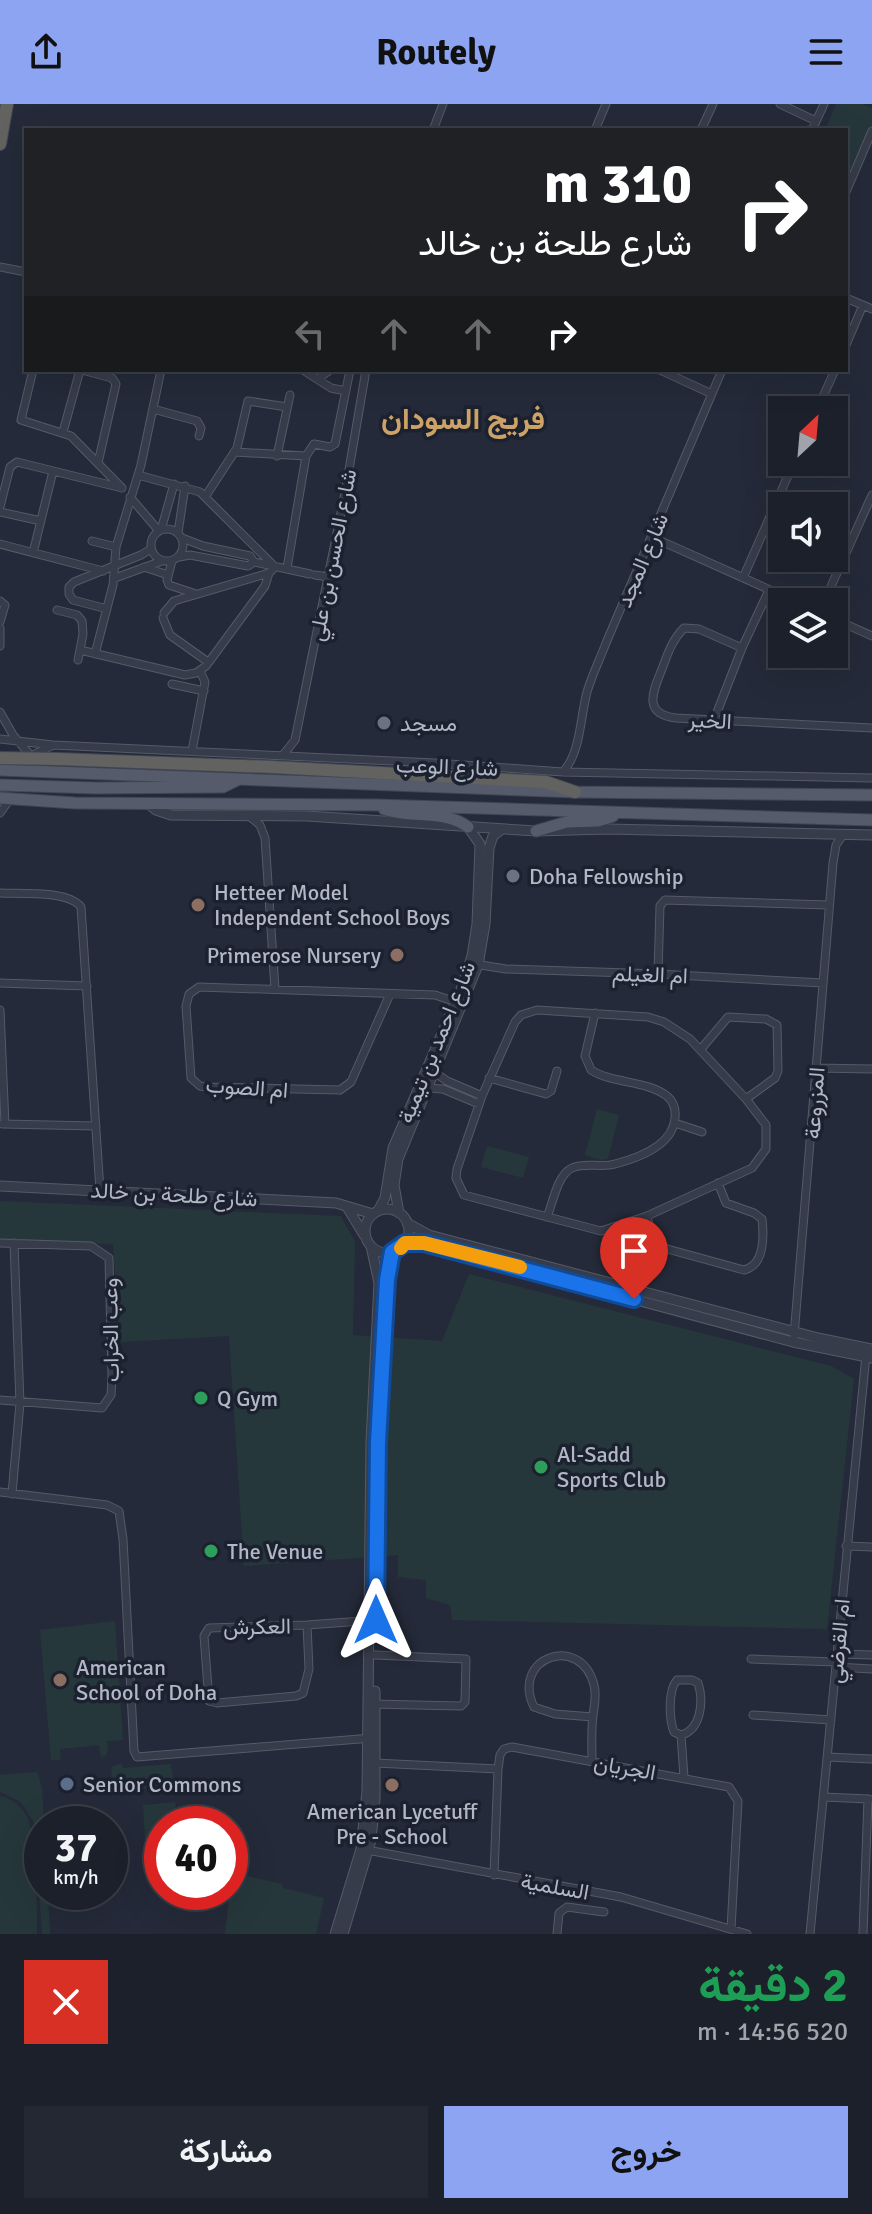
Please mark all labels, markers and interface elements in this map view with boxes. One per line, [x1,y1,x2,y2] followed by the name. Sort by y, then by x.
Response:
[24,30,68,74] icon: share
[376,30,496,75] text: Routely
[804,30,848,74] icon: menu
[544,149,692,218] text: 310 m
[720,160,824,264] icon: right
[418,221,692,266] text: شارع طلحة بن خالد
[288,312,332,356] icon: left
[372,312,416,356] icon: ahead
[456,312,500,356] icon: ahead
[540,312,584,356] icon: right
[768,396,848,476] north arrow
[768,396,848,668] map controls
[381,401,545,439] district label: فريج السودان
[303,467,367,644] street label: شارع الحسن بن علي
[768,492,848,572] button: sound
[611,509,675,612] street label: شارع المجد
[768,588,848,668] button: layers
[686,706,732,735] street label: الخير
[400,710,457,737] place label: مسجد
[375,714,393,732] marker: مسجد
[395,751,499,783] street label: شارع الوعب
[529,863,683,890] place label: Doha Fellowship
[504,867,522,885] marker: Doha Fellowship
[214,879,450,931] place label: Hetteer Model Independent School Boys
[189,896,207,914] marker: Hetteer Model Independent School Boys
[207,942,382,969] place label: Primerose Nursery
[388,946,406,964] marker: Primerose Nursery
[392,957,482,1127] street label: شارع احمد بن تيمية
[612,960,688,990] street label: ام الغيلم
[799,1066,830,1140] street label: المزروعة
[205,1071,289,1105] street label: ام الصوب
[90,1177,258,1213] street label: شارع طلحة بن خالد
[600,1217,668,1299] pin
[612,1229,656,1273] icon: arrive
[96,1278,125,1382] street label: وعب الخراب
[217,1385,278,1412] place label: Q Gym
[192,1389,210,1407] marker: Q Gym
[557,1441,666,1493] place label: Al-Sadd Sports Club
[532,1458,550,1476] marker: Al-Sadd Sports Club
[227,1538,323,1565] place label: The Venue
[202,1542,220,1560] marker: The Venue
[334,1578,418,1662] position arrow
[821,1598,861,1685] street label: ام القرضي
[223,1612,291,1641] street label: العكرش
[76,1654,217,1706] place label: American School of Doha
[51,1671,69,1689] marker: American School of Doha
[592,1749,658,1786] street label: الجريان
[83,1771,241,1798] place label: Senior Commons
[58,1775,76,1793] marker: Senior Commons
[383,1776,401,1794] marker: American Lycetuff Pre - School
[307,1798,478,1850] place label: American Lycetuff Pre - School
[144,1806,248,1910] speed limit sign: 40
[54,1823,98,1873] text: 37
[53,1865,99,1890] text: km/h
[519,1867,591,1906] street label: السلمية
[698,1956,848,2015] text: 2 دقيقة
[24,1960,108,2044] button: close
[697,2016,848,2048] text: 520 m · 14:56
[24,2106,428,2198] button: مشاركة
[444,2106,848,2198] button: خروج

